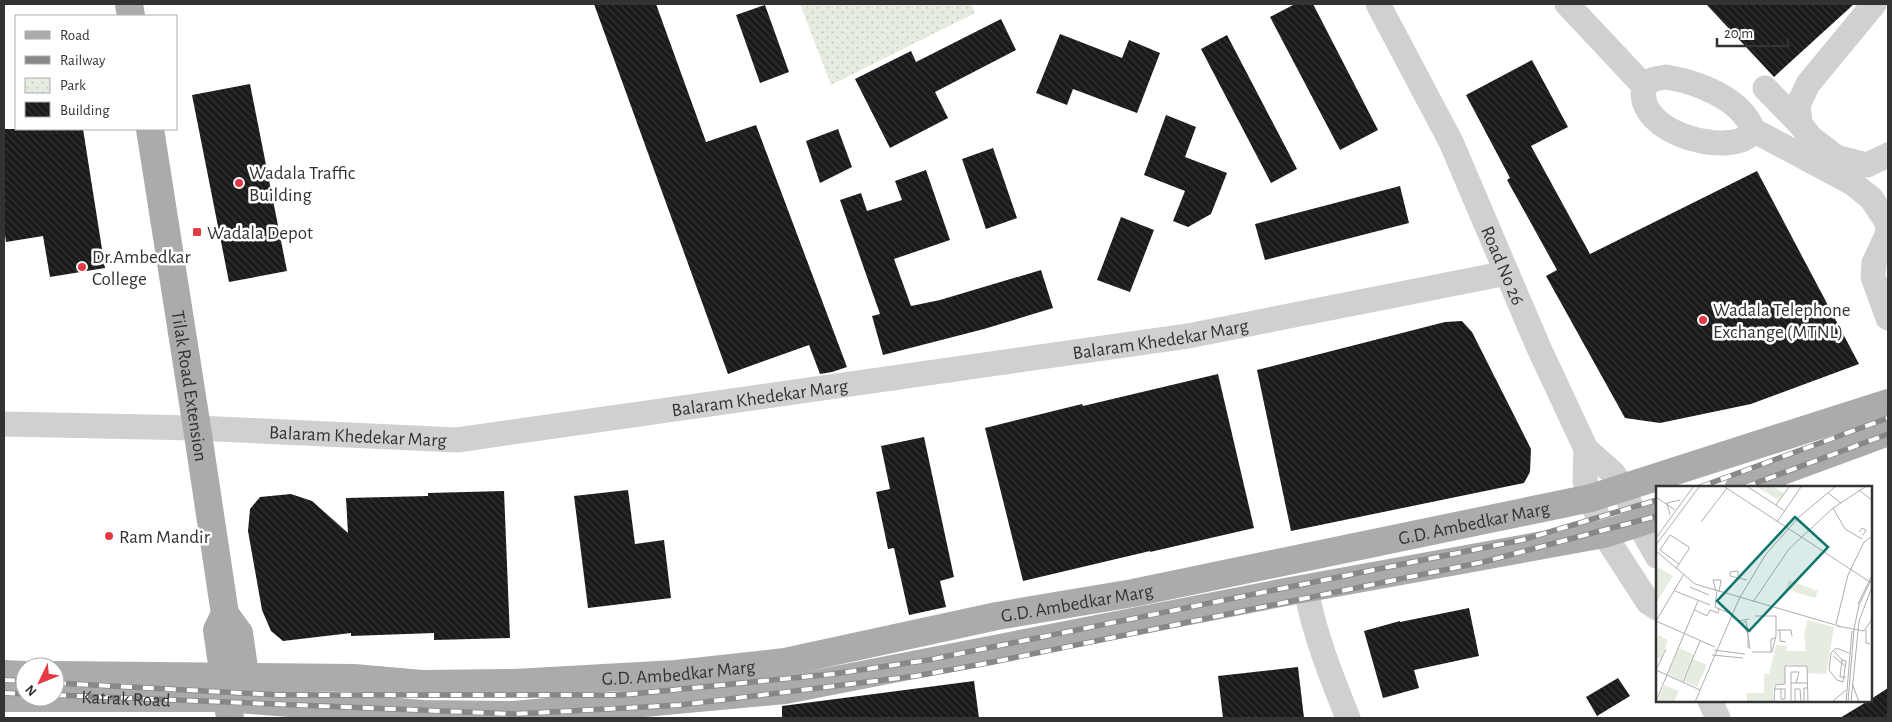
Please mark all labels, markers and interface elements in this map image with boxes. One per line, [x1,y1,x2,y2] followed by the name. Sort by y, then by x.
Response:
[15,15,178,130] legend
[1717,15,1788,47] scale bar
[1724,26,1753,41] text: 20 m
[60,28,90,43] text: Road
[60,53,106,68] text: Railway
[60,78,86,93] text: Park
[60,103,110,118] text: Building
[249,164,355,205] place label: Wadala Traffic Building
[233,177,245,189] marker: Wadala Traffic Building
[207,224,313,243] place label: Wadala Depot
[1477,224,1527,308] street label: Road No 26
[191,226,203,238] marker: Wadala Depot
[92,248,191,289] place label: Dr.Ambedkar College
[76,261,88,273] marker: Dr.Ambedkar College
[1713,301,1850,342] place label: Wadala Telephone Exchange (MTNL)
[168,309,210,463] street label: Tilak Road Extension
[1697,314,1709,326] marker: Wadala Telephone Exchange (MTNL)
[1071,316,1251,363] street label: Balaram Khedekar Marg
[670,376,850,420] street label: Balaram Khedekar Marg
[268,423,448,451] street label: Balaram Khedekar Marg
[1656,486,1872,702] inset map
[1397,499,1552,549] street label: G.D. Ambedkar Marg
[119,528,210,547] place label: Ram Mandir
[103,530,115,542] marker: Ram Mandir
[999,581,1156,626] street label: G.D. Ambedkar Marg
[15,657,65,707] north arrow
[601,657,757,689] street label: G.D. Ambedkar Marg
[23,682,40,699] text: N
[81,688,171,711] street label: Katrak Road

